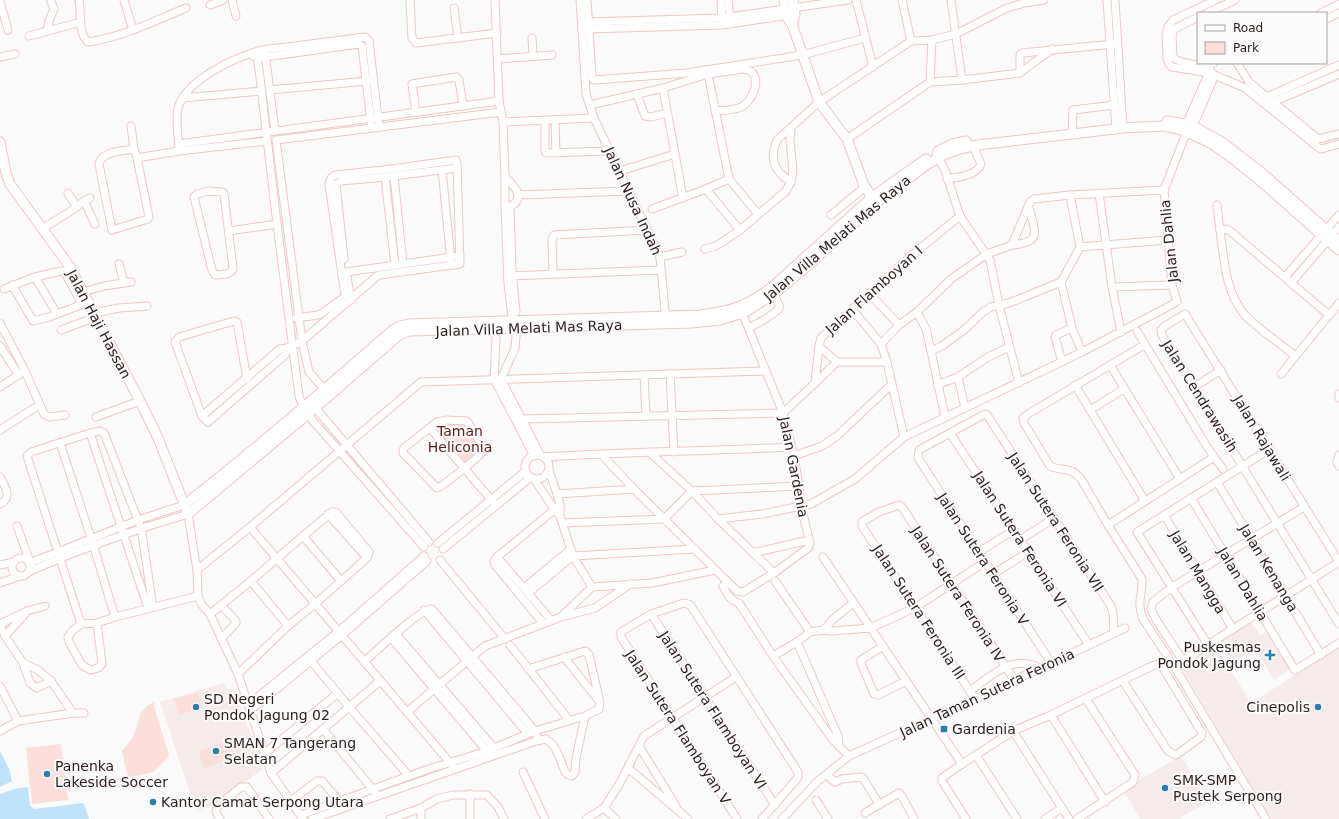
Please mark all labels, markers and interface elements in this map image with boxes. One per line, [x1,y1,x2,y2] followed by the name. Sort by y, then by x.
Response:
[1197,12,1327,64] legend
[1233,21,1263,35] text: Road
[1233,41,1259,55] text: Park
[600,143,665,258] street label: Jalan Nusa Indah
[760,172,914,305] street label: Jalan Villa Melati Mas Raya
[1157,199,1181,284] street label: Jalan Dahlia
[822,242,926,338] street label: Jalan Flamboyan I
[63,266,134,381] street label: Jalan Haji Hassan
[434,317,623,339] street label: Jalan Villa Melati Mas Raya
[1158,336,1241,455] street label: Jalan Cendrawasih
[1230,392,1294,484] street label: Jalan Rajawali
[776,414,812,519] street label: Jalan Gardenia
[428,423,492,455] park label: Taman Heliconia
[1005,449,1107,595] street label: Jalan Sutera Feronia VII
[934,489,1032,628] street label: Jalan Sutera Feronia VI
[934,490,1032,628] street label: Jalan Sutera Feronia V
[1236,520,1301,615] street label: Jalan Kenanga
[908,522,1008,665] street label: Jalan Sutera Feronia IV
[1166,527,1229,617] street label: Jalan Mangga
[869,541,969,682] street label: Jalan Sutera Feronia III
[1214,543,1271,624] street label: Jalan Dahlia
[656,628,770,792] street label: Jalan Sutera Flamboyan VI
[1157,639,1261,671] place label: Puskesmas Pondok Jagung
[896,645,1077,741] street label: Jalan Taman Sutera Feronia
[622,647,734,807] street label: Jalan Sutera Flamboyan V
[1264,649,1276,661] marker: Puskesmas Pondok Jagung
[204,691,330,723] place label: SD Negeri Pondok Jagung 02
[1246,699,1310,715] place label: Cinepolis
[191,702,201,712] marker: SD Negeri Pondok Jagung 02
[1313,702,1323,712] marker: Cinepolis
[952,721,1016,737] place label: Gardenia
[939,724,949,734] marker: Gardenia
[224,735,356,767] place label: SMAN 7 Tangerang Selatan
[211,746,221,756] marker: SMAN 7 Tangerang Selatan
[55,758,168,790] place label: Panenka Lakeside Soccer
[42,769,52,779] marker: Panenka Lakeside Soccer
[1173,772,1283,804] place label: SMK-SMP Pustek Serpong
[1160,783,1170,793] marker: SMK-SMP Pustek Serpong
[161,794,364,810] place label: Kantor Camat Serpong Utara
[148,797,158,807] marker: Kantor Camat Serpong Utara

